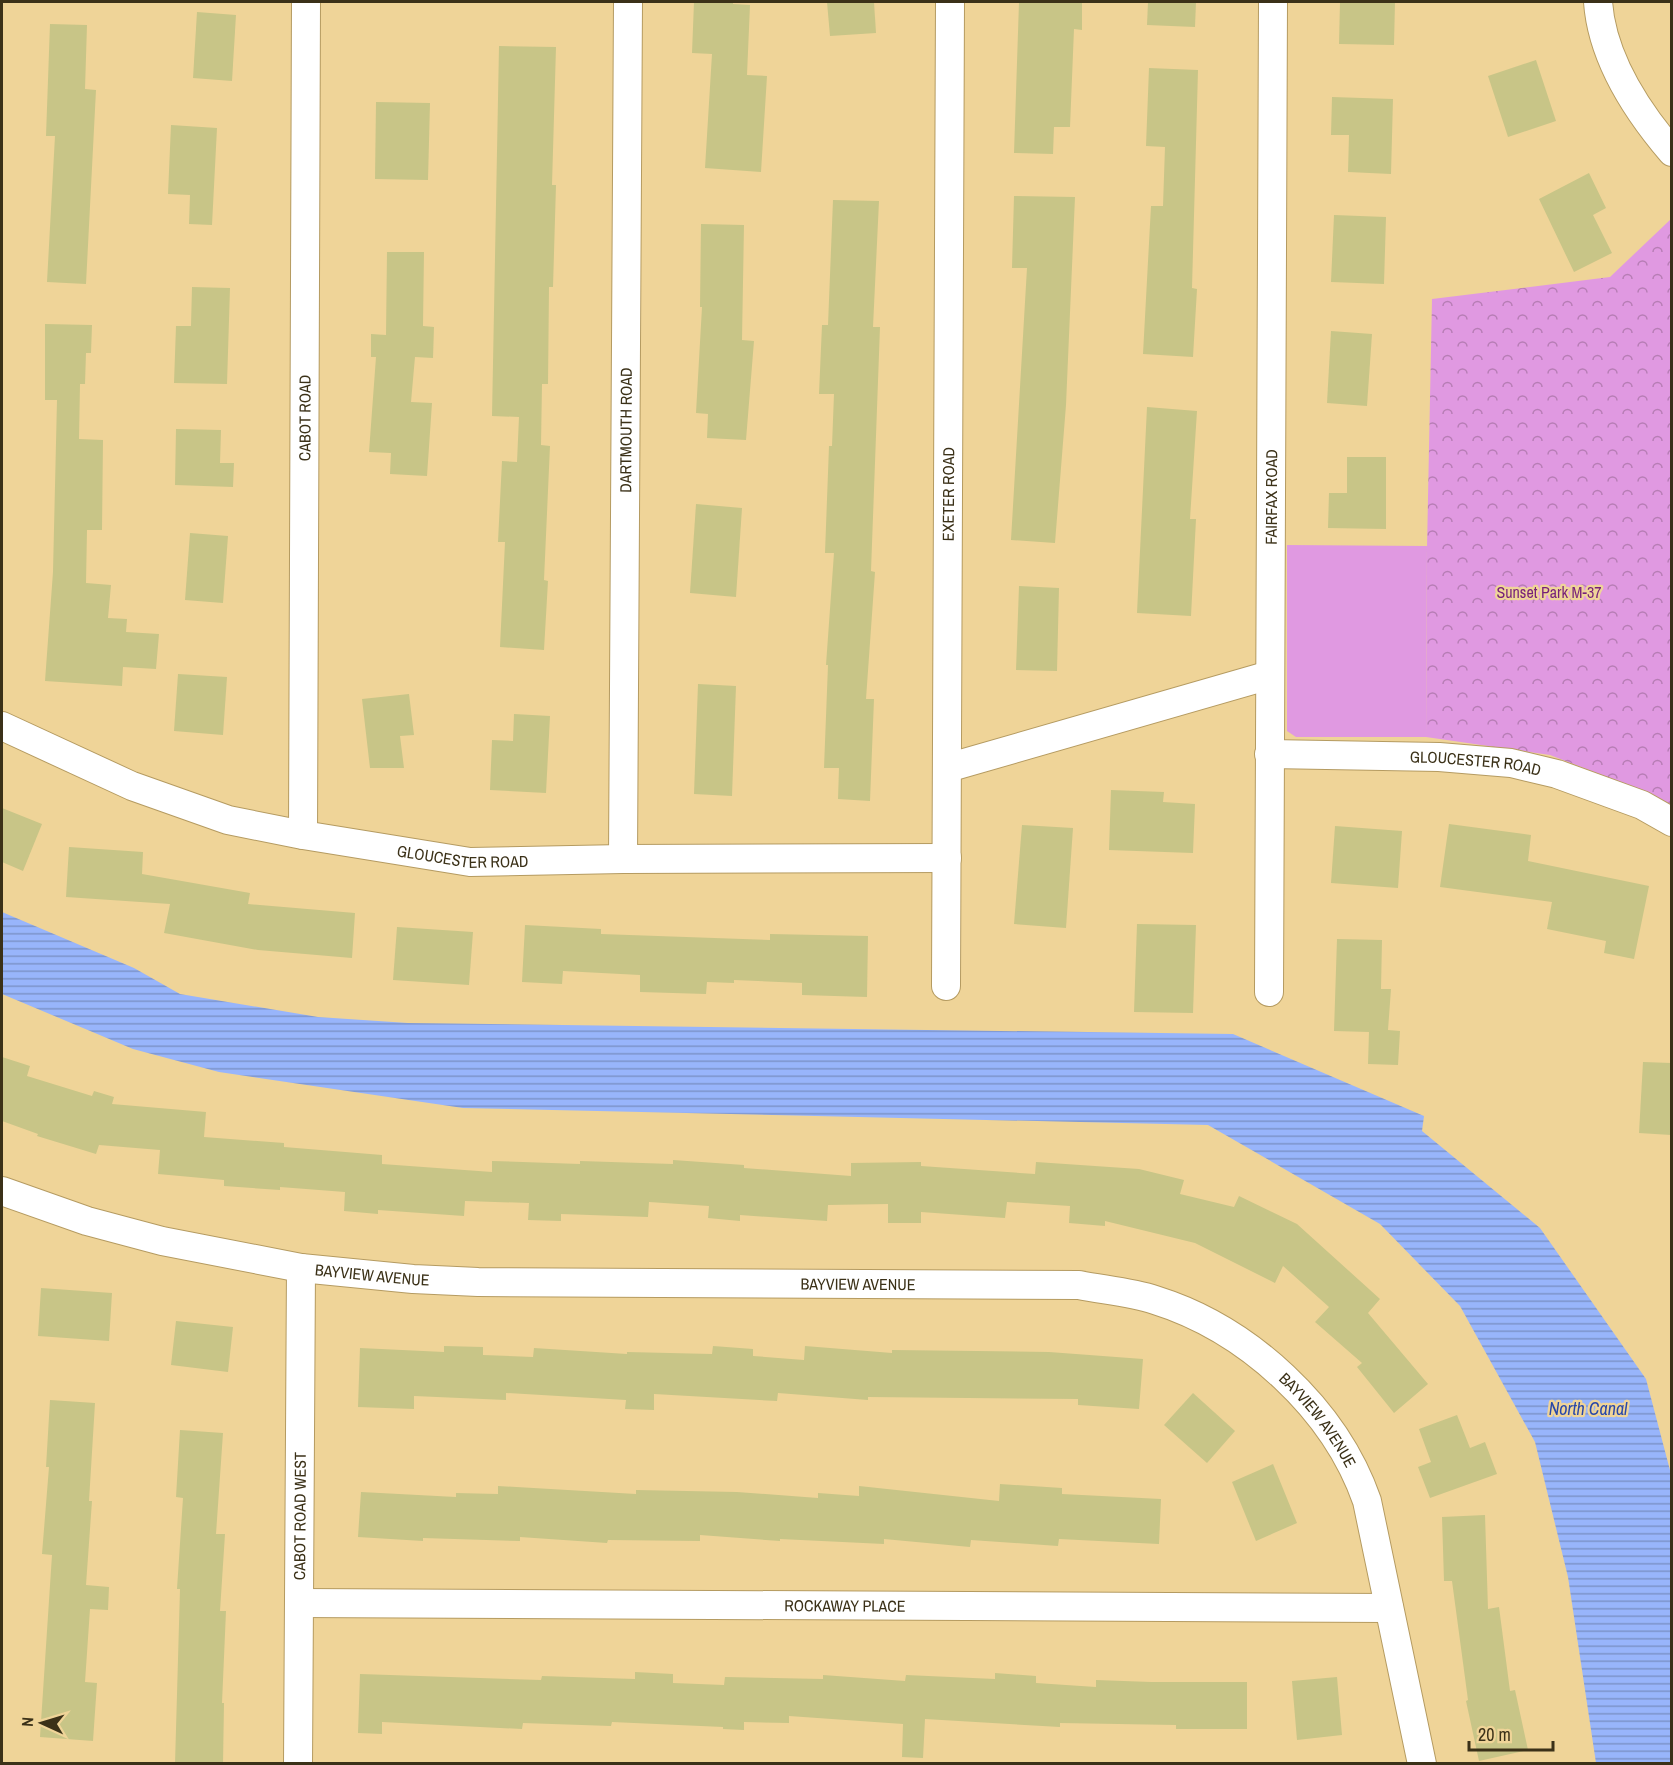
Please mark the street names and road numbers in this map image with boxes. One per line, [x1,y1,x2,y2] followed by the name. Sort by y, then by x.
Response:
[614,367,637,493] street label: DARTMOUTH ROAD
[293,375,316,461] street label: CABOT ROAD
[937,447,959,541] street label: EXETER ROAD
[1260,449,1282,545] street label: FAIRFAX ROAD
[1410,745,1544,781] street label: GLOUCESTER ROAD
[395,839,529,873] street label: GLOUCESTER ROAD
[314,1258,430,1291] street label: BAYVIEW AVENUE
[801,1273,916,1295] street label: BAYVIEW AVENUE
[1275,1367,1362,1471] street label: BAYVIEW AVENUE
[288,1452,311,1580] street label: CABOT ROAD WEST
[784,1594,906,1617] street label: ROCKAWAY PLACE

